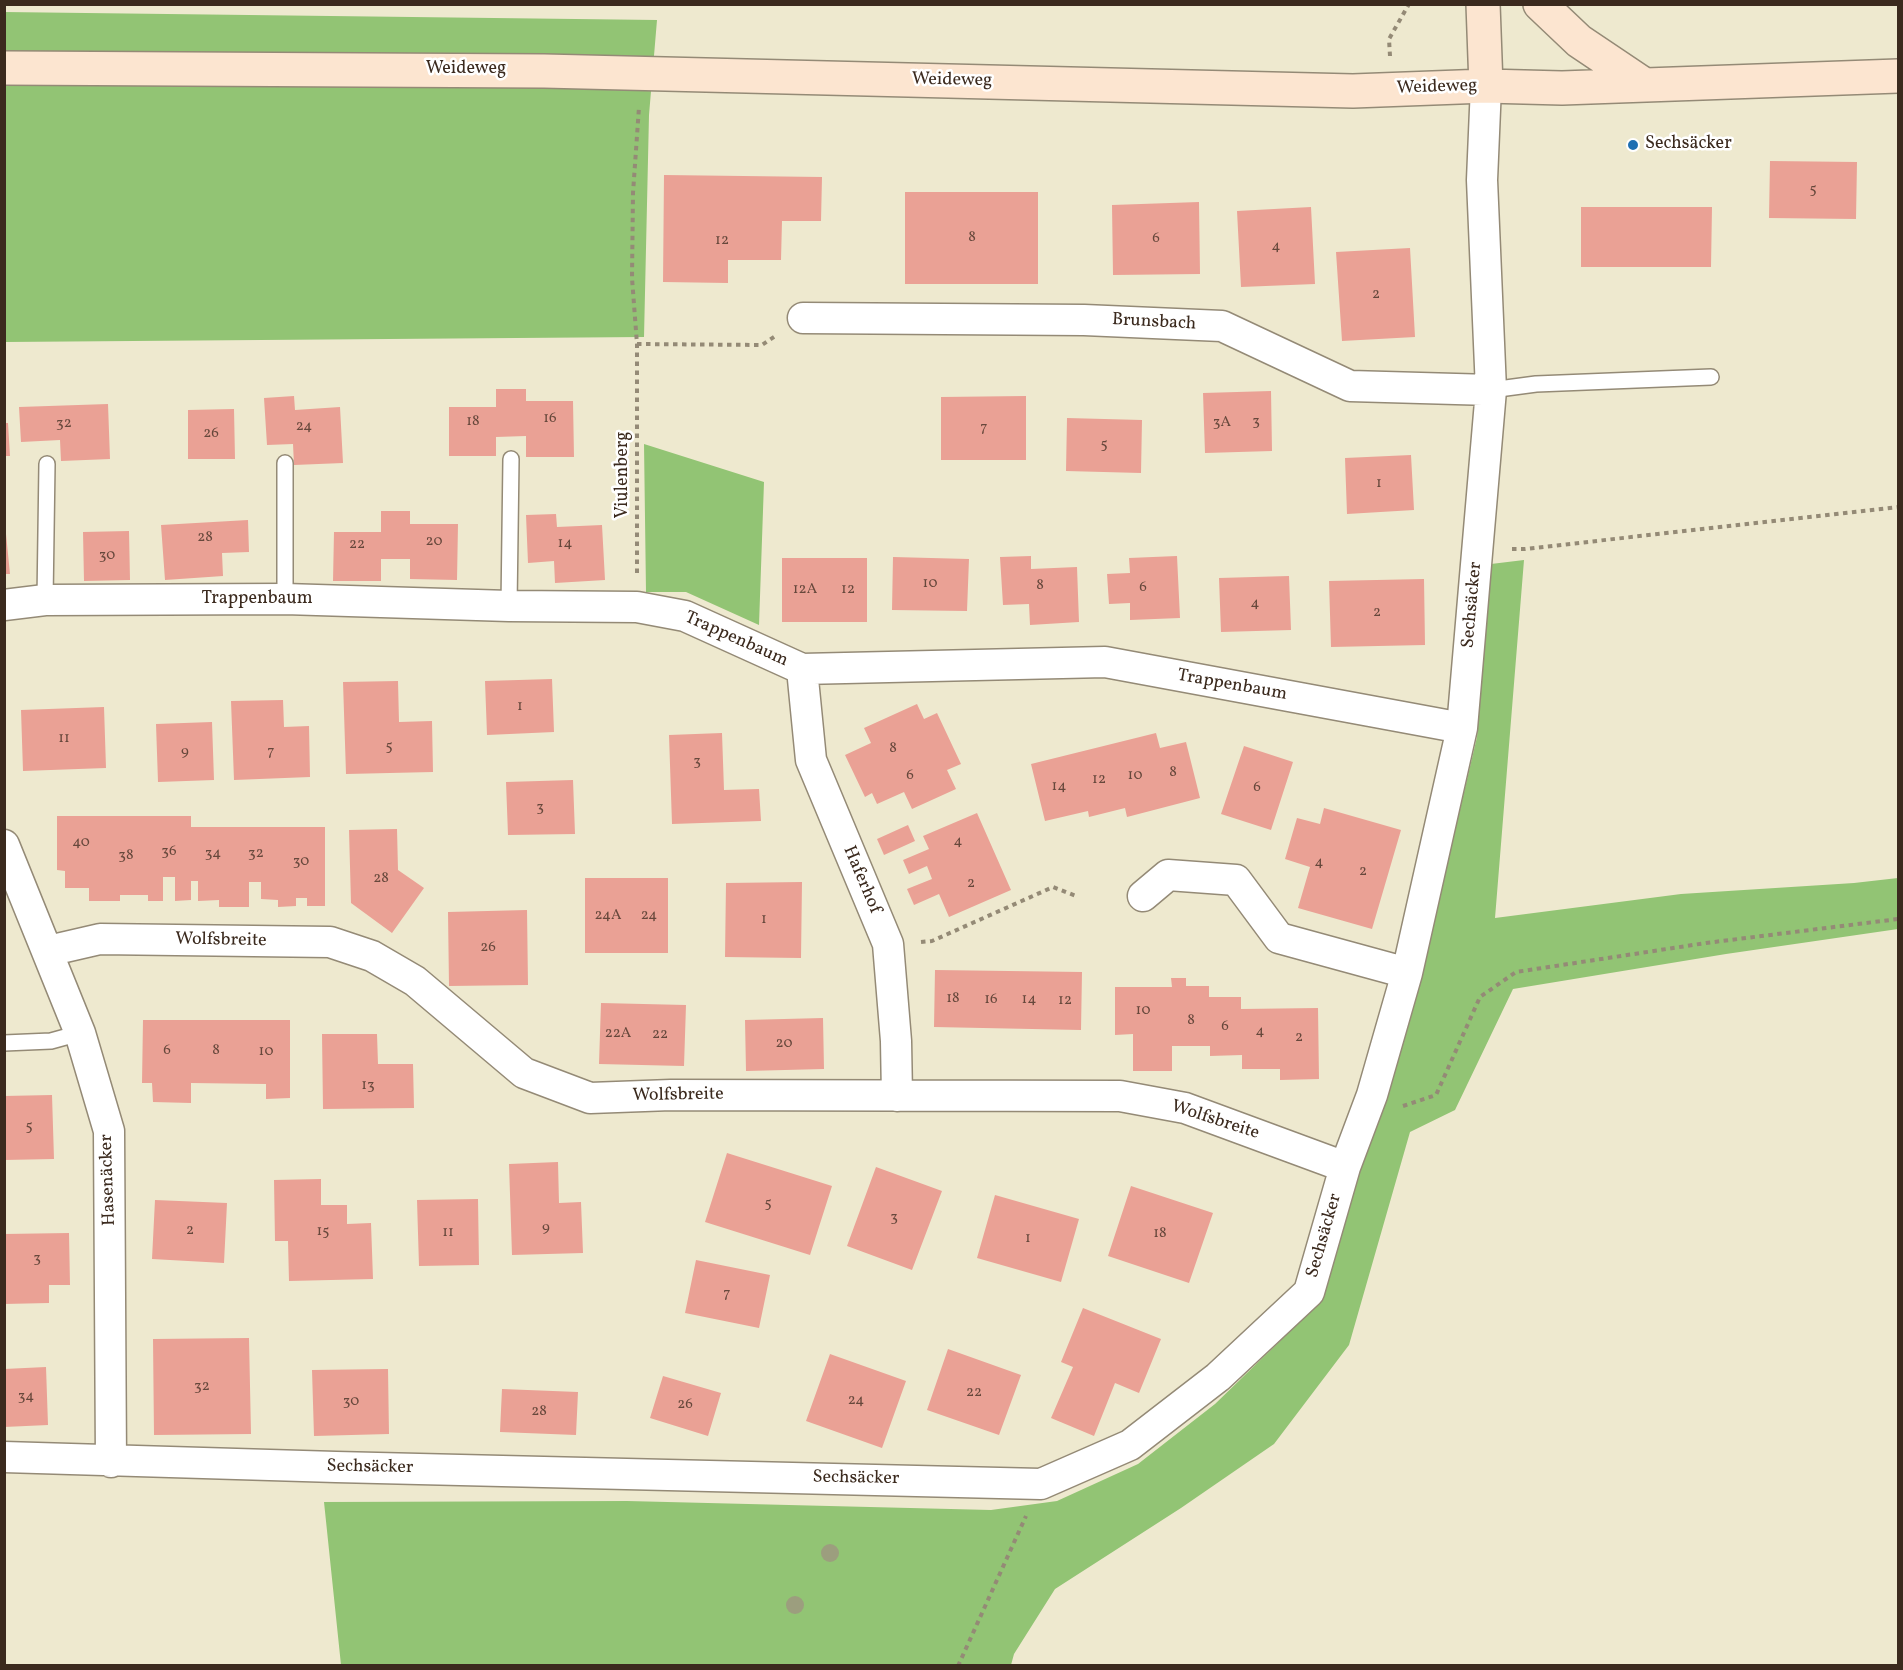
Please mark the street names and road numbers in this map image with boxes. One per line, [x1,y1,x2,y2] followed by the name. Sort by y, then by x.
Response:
[426,59,506,81] street label: Weideweg
[912,69,992,93] street label: Weideweg
[1396,76,1478,100] street label: Weideweg
[1111,310,1197,336] street label: Brunsbach
[613,432,635,518] street label: Viulenberg
[1458,561,1488,649] street label: Sechsäcker
[201,589,313,611] street label: Trappenbaum
[681,608,791,672] street label: Trappenbaum
[1175,666,1289,706] street label: Trappenbaum
[837,843,885,917] street label: Haferhof
[175,929,267,953] street label: Wolfsbreite
[632,1084,724,1108] street label: Wolfsbreite
[1168,1097,1262,1145] street label: Wolfsbreite
[97,1134,121,1226] street label: Hasenäcker
[1303,1191,1347,1281] street label: Sechsäcker
[326,1456,414,1480] street label: Sechsäcker
[812,1467,900,1491] street label: Sechsäcker

